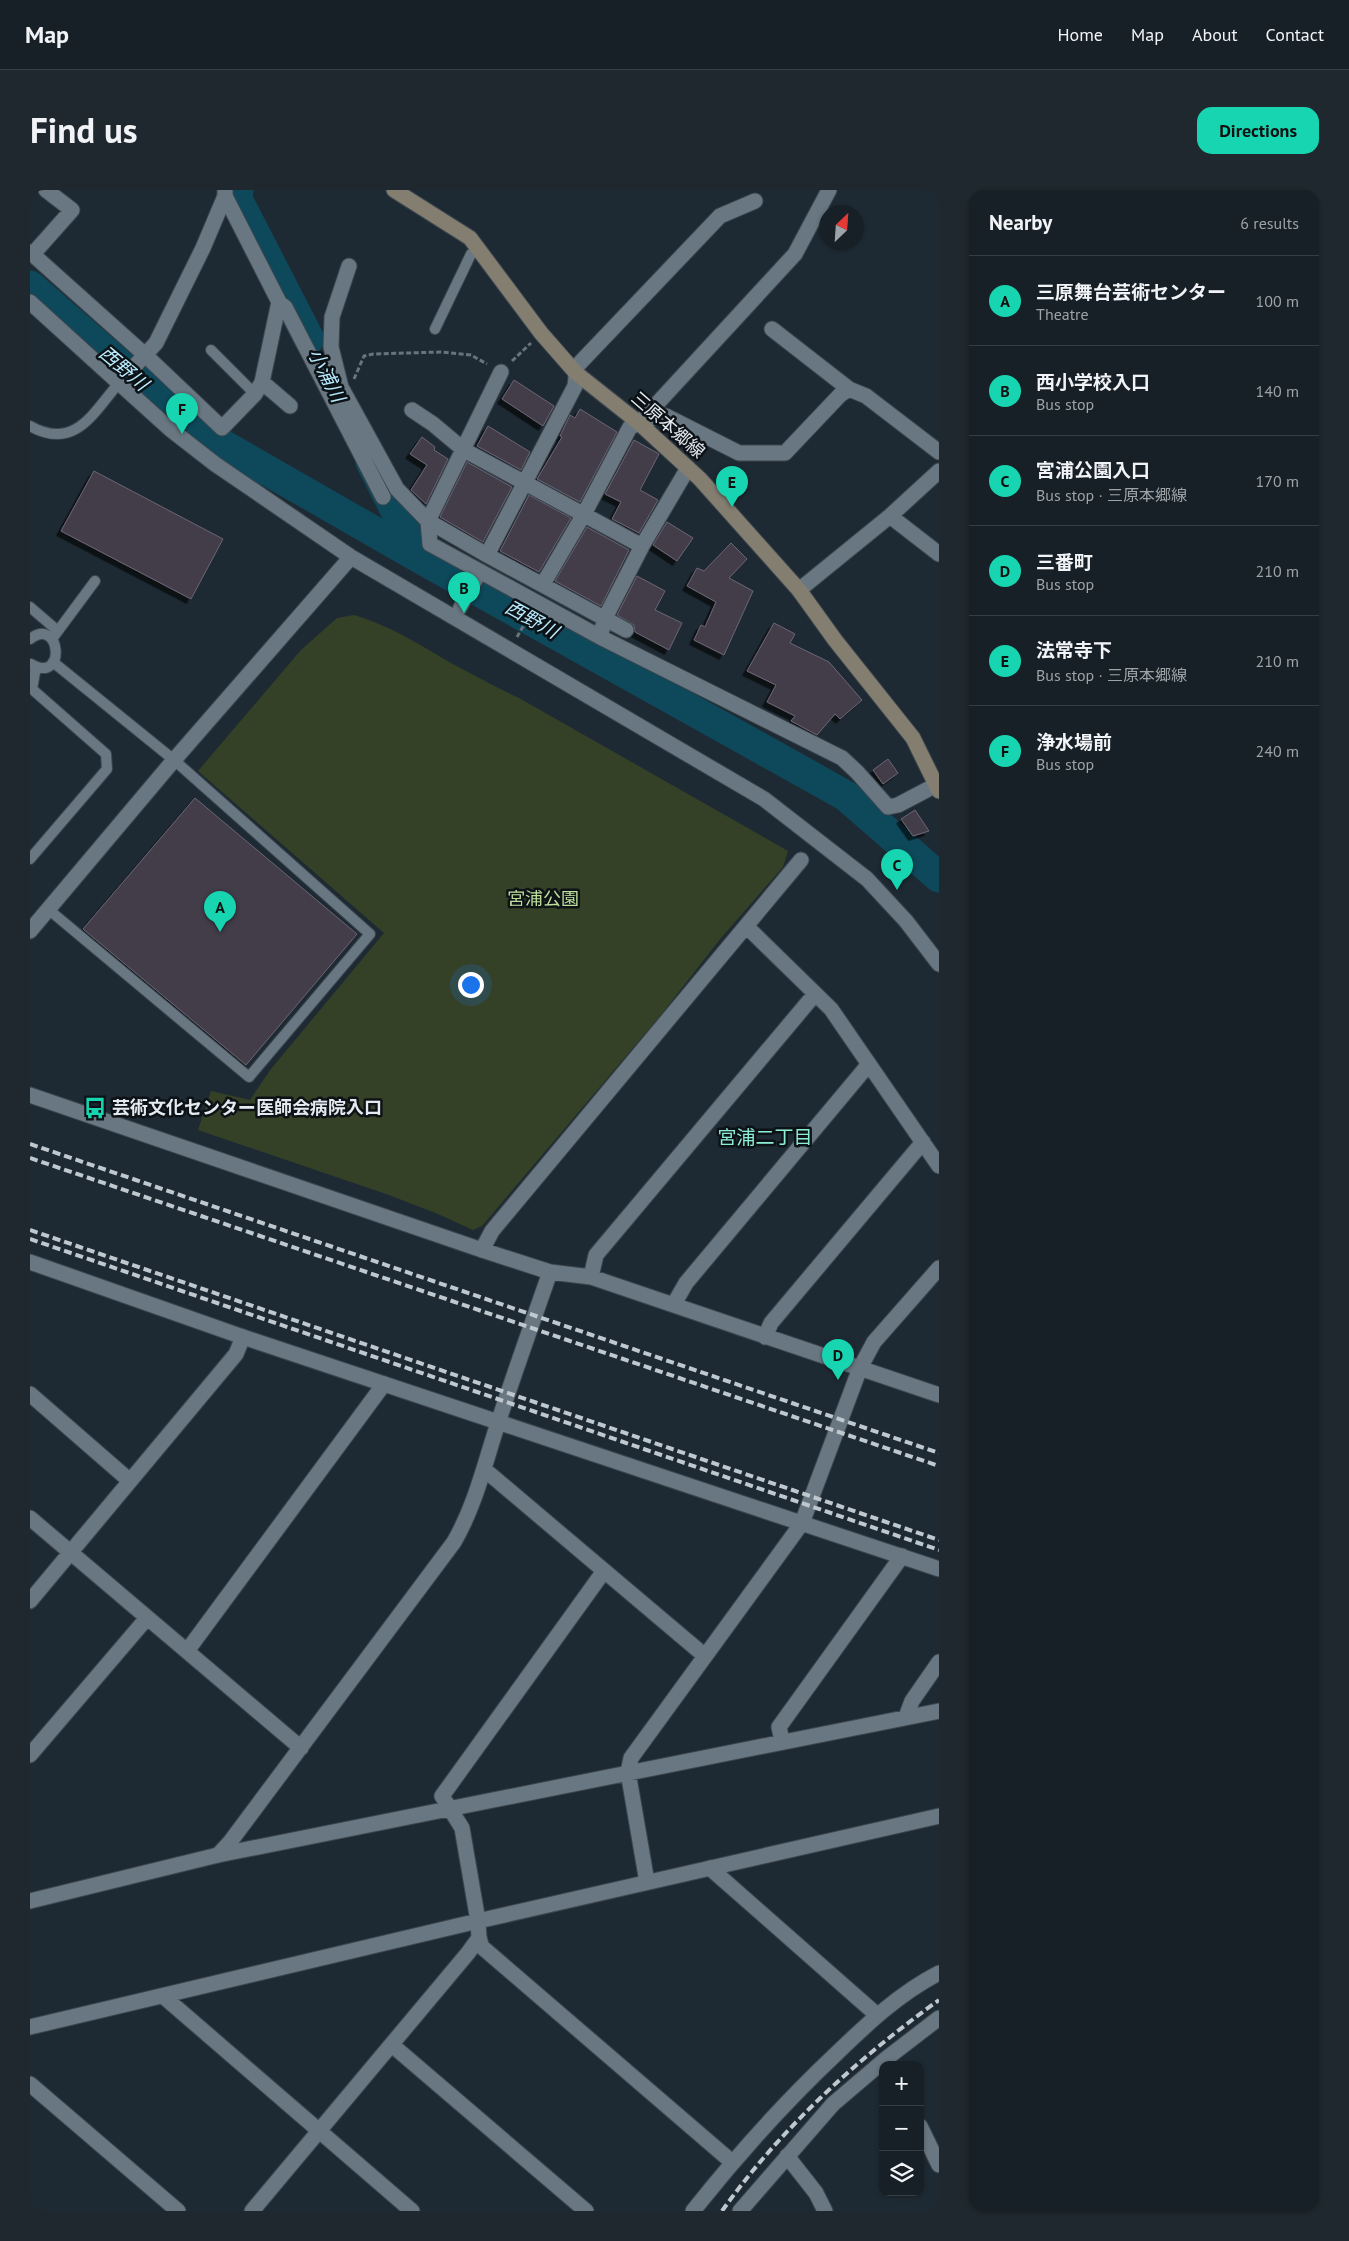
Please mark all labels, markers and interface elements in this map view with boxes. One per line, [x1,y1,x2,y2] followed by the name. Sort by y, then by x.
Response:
[25,19,69,50] text: Map
[1057,23,1103,46] text: Home
[1131,23,1164,46] text: Map
[1192,23,1238,46] text: About
[1266,23,1324,46] text: Contact
[30,107,138,153] text: Find us
[1197,107,1319,154] button: Directions
[819,205,864,250] north arrow
[989,209,1052,236] text: Nearby
[1240,213,1299,233] text: 6 results
[1036,280,1226,304] text: 三原舞台芸術センター
[1000,291,1010,311] text: A
[1256,291,1299,311] text: 100 m
[1036,304,1089,324] text: Theatre
[94,340,155,397] water label: 西野川
[303,344,352,408] water label: 小浦川
[1036,370,1150,394] text: 西小学校入口
[1000,381,1010,401] text: B
[1256,381,1299,401] text: 140 m
[627,386,710,463] street label: 三原本郷線
[166,393,198,434] pin: F
[1036,394,1094,414] text: Bus stop
[1036,458,1150,482] text: 宮浦公園入口
[716,466,748,507] pin: E
[1001,471,1009,491] text: C
[1256,471,1299,491] text: 170 m
[1036,485,1187,505] text: Bus stop · 三原本郷線
[1036,550,1093,574] text: 三番町
[1000,561,1010,581] text: D
[1256,561,1299,581] text: 210 m
[448,572,480,613] pin: B
[1036,574,1094,594] text: Bus stop
[501,595,564,644] water label: 西野川
[1036,638,1112,662] text: 法常寺下
[1001,651,1009,671] text: E
[1256,651,1299,671] text: 210 m
[1036,665,1187,685] text: Bus stop · 三原本郷線
[1036,730,1112,754] text: 浄水場前
[1001,741,1009,761] text: F
[1256,741,1299,761] text: 240 m
[1036,754,1094,774] text: Bus stop
[881,849,913,890] pin: C
[507,887,579,910] park label: 宮浦公園
[204,891,236,932] pin: A
[458,972,484,998] your location
[82,1095,108,1121] bus stop icon: 芸術文化センター医師会病院入口
[112,1096,382,1119] place label: 芸術文化センター医師会病院入口
[717,1125,813,1149] district label: 宮浦二丁目
[822,1339,854,1380] pin: D
[879,2061,924,2196] map controls
[879,2061,924,2106] button: +
[879,2106,924,2151] button: −
[879,2151,924,2196] button: layers

